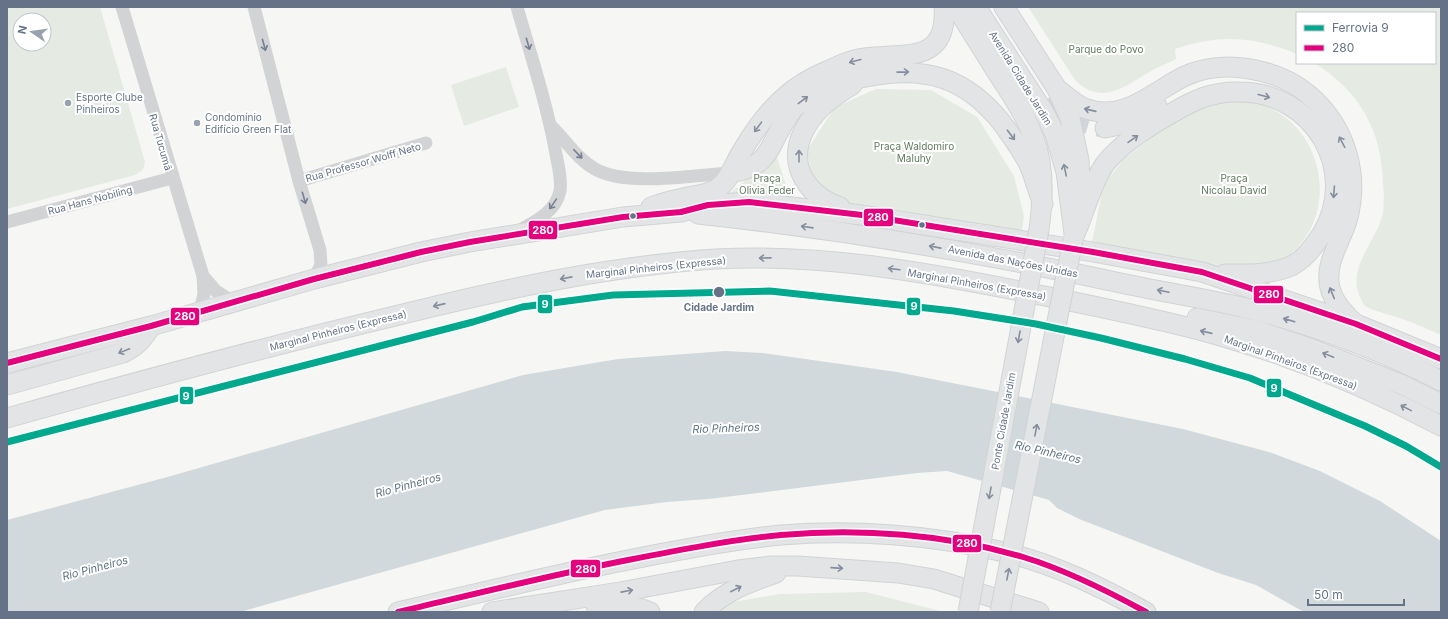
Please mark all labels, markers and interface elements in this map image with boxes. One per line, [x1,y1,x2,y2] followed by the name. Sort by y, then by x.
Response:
[12,12,52,52] north arrow
[1296,12,1436,64] legend
[1332,20,1389,35] text: Ferrovia 9
[14,24,30,35] text: N
[987,29,1055,127] street label: Avenida Cidade Jardim
[261,38,268,51] one-way arrow
[525,38,532,51] one-way arrow
[1332,40,1354,55] text: 280
[1069,43,1143,55] park label: Parque do Povo
[849,57,862,65] one-way arrow
[896,69,909,76] one-way arrow
[76,91,143,115] place label: Esporte Clube Pinheiros
[1257,93,1270,100] one-way arrow
[798,96,809,105] one-way arrow
[63,98,73,108] marker: Esporte Clube Pinheiros
[1084,105,1097,113] one-way arrow
[205,111,292,135] place label: Condomínio Edifício Green Flat
[147,112,175,172] street label: Rua Tucumã
[192,118,202,128] marker: Condomínio Edifício Green Flat
[754,121,762,132] one-way arrow
[1006,129,1015,140] one-way arrow
[1127,135,1138,143] one-way arrow
[1338,136,1346,148] one-way arrow
[304,140,422,184] street label: Rua Professor Wolff Neto
[874,140,954,164] park label: Praça Waldomiro Maluhy
[573,149,583,159] one-way arrow
[795,150,802,163] one-way arrow
[1060,164,1068,177] one-way arrow
[739,172,795,196] park label: Praça Olivia Feder
[1201,172,1267,196] park label: Praça Nicolau David
[47,183,133,217] street label: Rua Hans Nobiling
[1331,185,1338,198] one-way arrow
[301,191,308,204] one-way arrow
[549,198,557,209] one-way arrow
[863,208,894,227] line badge: 280
[867,210,889,224] text: 280
[628,211,638,221] unlabelled marker
[528,220,558,240] line badge: 280
[917,220,927,230] unlabelled marker
[532,223,554,237] text: 280
[801,223,814,231] one-way arrow
[929,242,942,250] one-way arrow
[947,243,1079,279] street label: Avenida das Nações Unidas
[585,254,727,280] street label: Marginal Pinheiros (Expressa)
[759,254,772,262] one-way arrow
[888,265,901,273] one-way arrow
[907,266,1047,302] street label: Marginal Pinheiros (Expressa)
[560,274,573,282] one-way arrow
[712,285,726,299] marker: Cidade Jardim
[1253,285,1284,304] line badge: 280
[1156,287,1169,295] one-way arrow
[1258,287,1280,301] text: 280
[1328,288,1336,300] one-way arrow
[537,294,553,314] line badge: 9
[541,297,549,311] text: 9
[906,297,921,316] line badge: 9
[910,299,918,313] text: 9
[684,301,754,313] place label: Cidade Jardim
[433,302,446,309] one-way arrow
[170,307,200,326] line badge: 280
[268,307,408,353] street label: Marginal Pinheiros (Expressa)
[174,309,196,323] text: 280
[1283,316,1296,323] one-way arrow
[1200,328,1213,336] one-way arrow
[1015,330,1023,343] one-way arrow
[1223,332,1359,392] street label: Marginal Pinheiros (Expressa)
[118,348,130,356] one-way arrow
[1323,350,1335,358] one-way arrow
[989,371,1017,471] street label: Ponte Cidade Jardim
[1266,378,1282,398] line badge: 9
[1270,381,1278,395] text: 9
[179,386,194,405] line badge: 9
[182,389,190,403] text: 9
[1400,404,1412,411] one-way arrow
[692,420,760,436] water label: Rio Pinheiros
[1032,424,1040,437] one-way arrow
[1014,438,1083,466] water label: Rio Pinheiros
[374,469,443,500] water label: Rio Pinheiros
[986,486,994,499] one-way arrow
[952,534,982,553] line badge: 280
[956,536,978,550] text: 280
[61,552,130,583] water label: Rio Pinheiros
[570,559,601,578] line badge: 280
[575,562,597,576] text: 280
[830,565,843,572] one-way arrow
[1004,568,1012,581] one-way arrow
[1308,581,1404,607] scale bar
[729,585,741,592] one-way arrow
[620,586,633,594] one-way arrow
[1314,587,1343,602] text: 50 m

